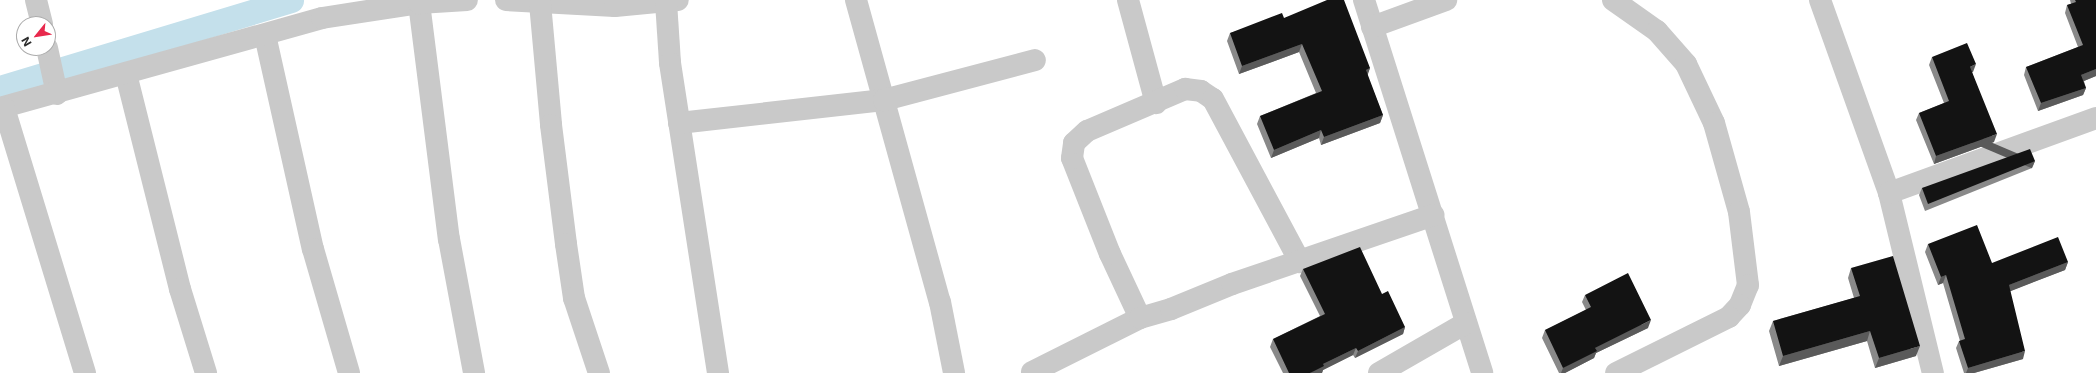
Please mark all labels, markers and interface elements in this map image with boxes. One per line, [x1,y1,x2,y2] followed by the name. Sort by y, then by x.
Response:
[16,16,56,56] north arrow
[18,34,35,49] text: N

